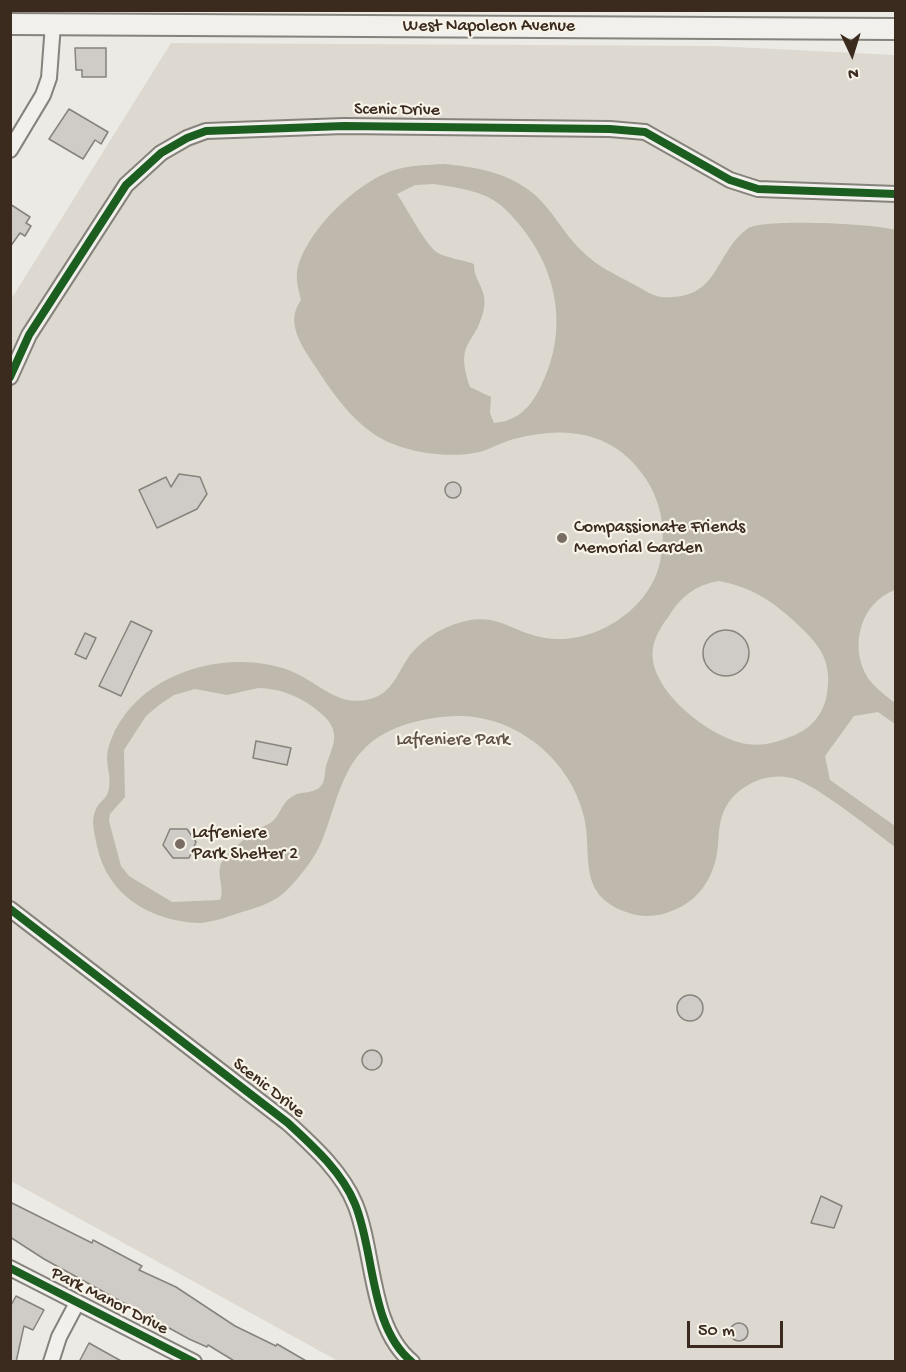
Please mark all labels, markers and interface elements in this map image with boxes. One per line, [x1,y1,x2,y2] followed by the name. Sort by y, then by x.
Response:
[403,16,575,38] street label: West Napoleon Avenue
[822,24,882,84] north arrow
[847,63,859,82] text: N
[354,99,440,123] street label: Scenic Drive
[574,517,745,560] place label: Compassionate Friends Memorial Garden
[555,531,569,545] marker: Compassionate Friends Memorial Garden
[396,730,510,752] park label: Lafreniere Park
[192,823,298,866] place label: Lafreniere Park Shelter 2
[173,837,187,851] marker: Lafreniere Park Shelter 2
[228,1054,308,1124] street label: Scenic Drive
[47,1263,171,1341] street label: Park Manor Drive
[690,1309,786,1347] scale bar
[698,1321,735,1342] text: 50 m

